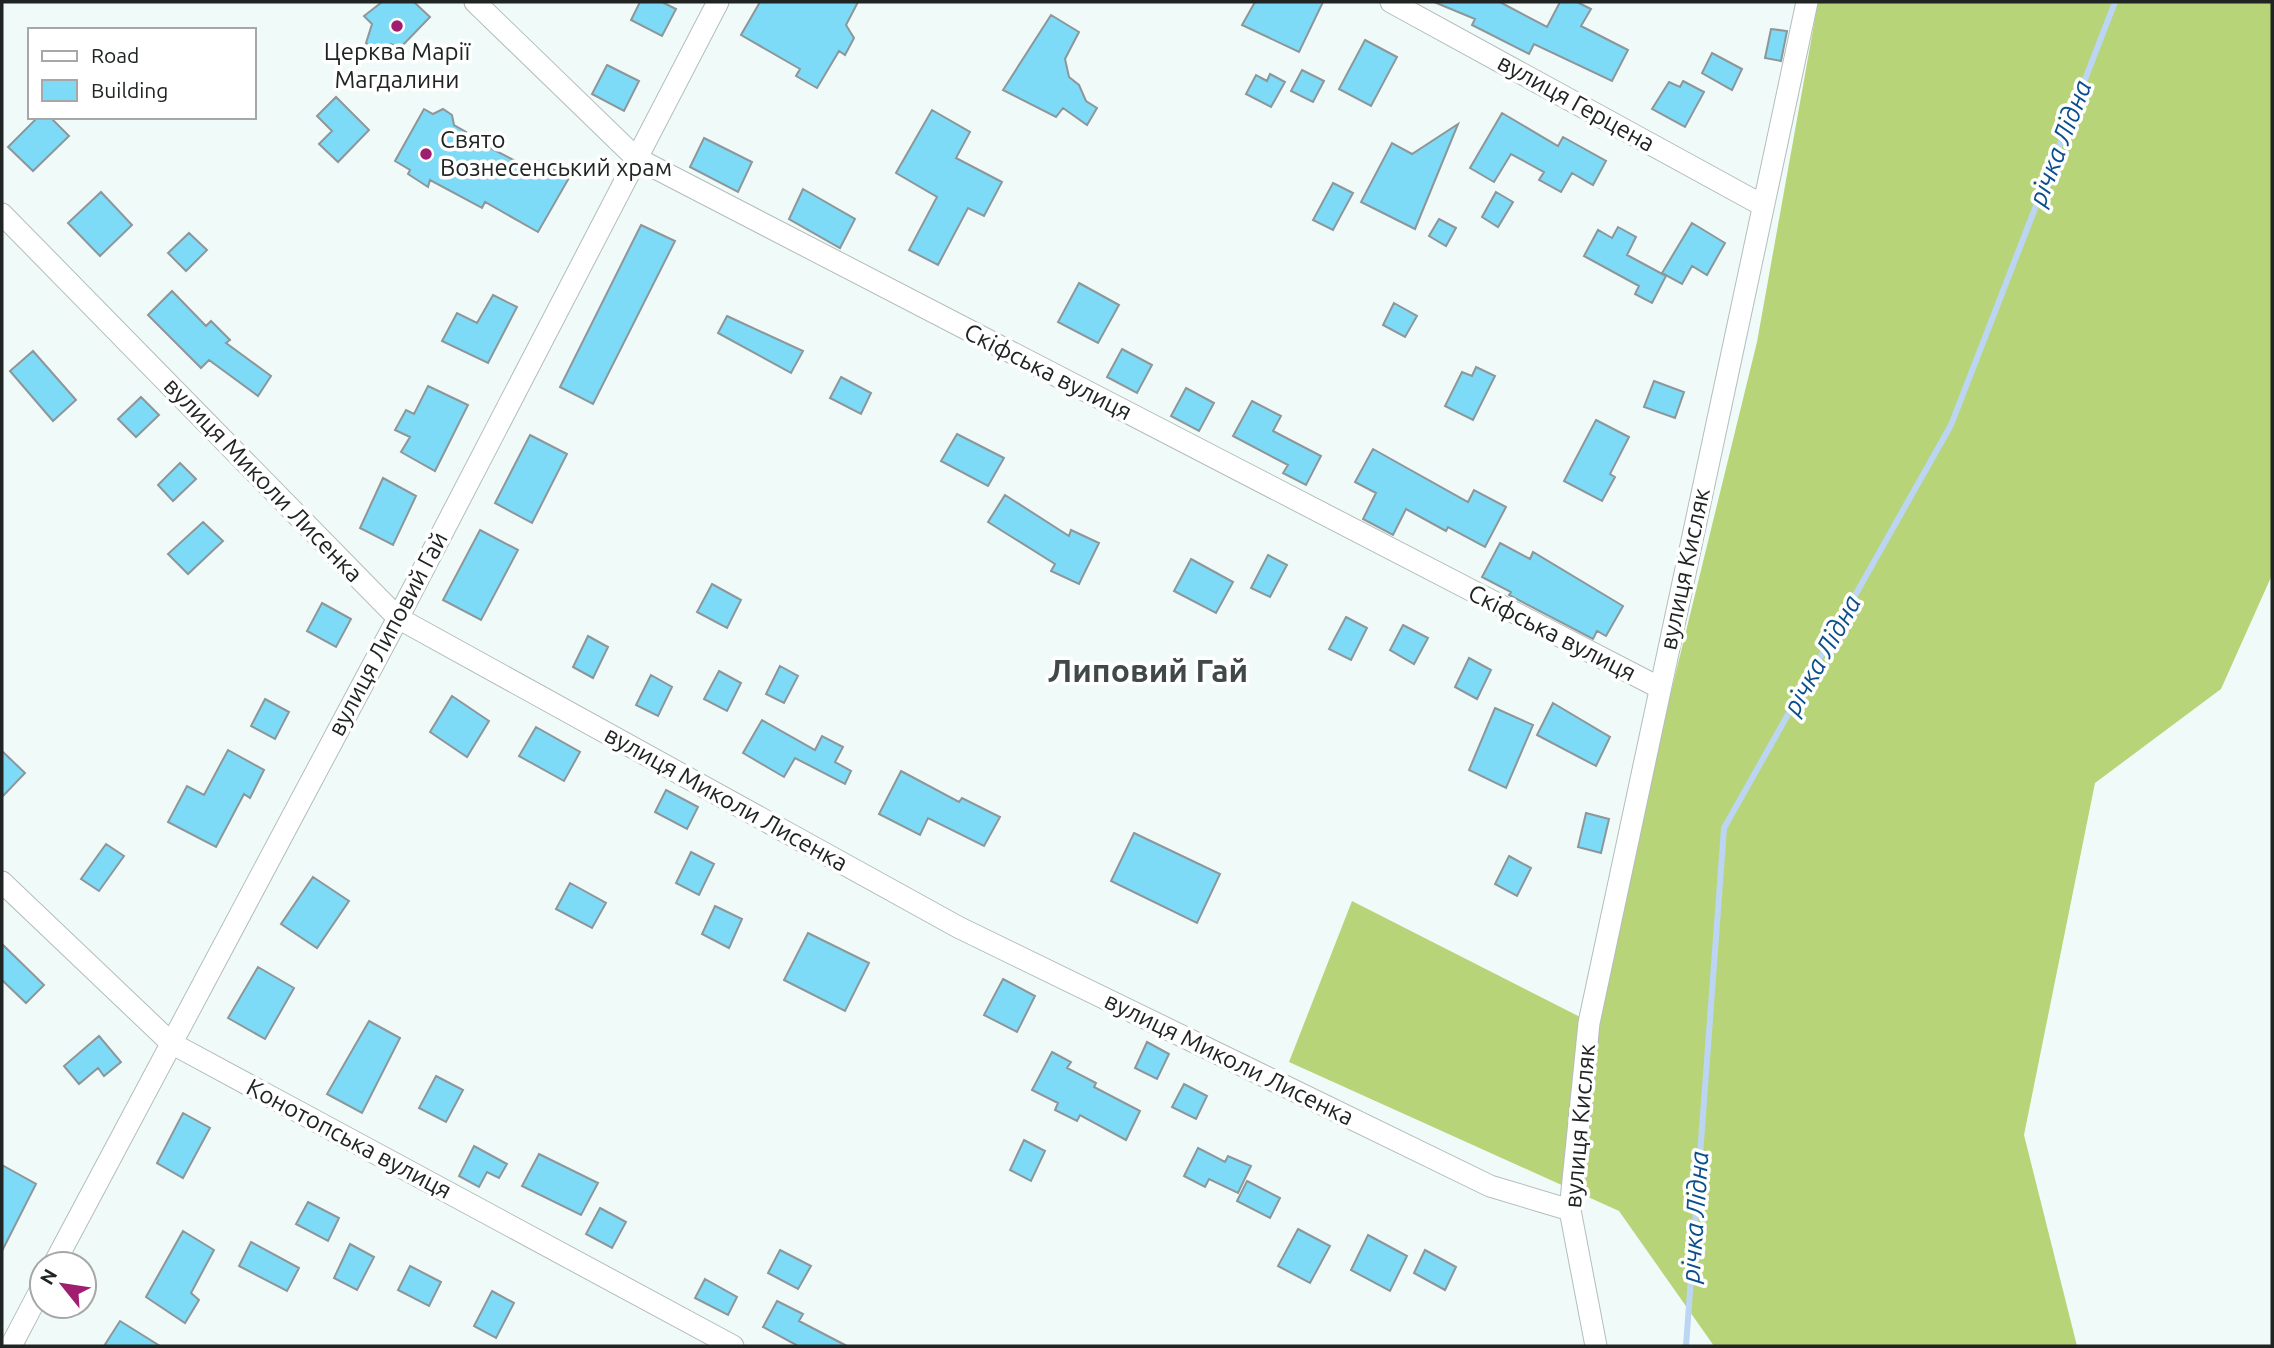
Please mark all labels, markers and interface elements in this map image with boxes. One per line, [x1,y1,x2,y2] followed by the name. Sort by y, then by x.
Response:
[389,18,405,34] marker: Церква Марії Магдалини
[28,28,256,119] legend
[324,38,471,93] place label: Церква Марії Магдалини
[91,43,139,67] text: Road
[1493,48,1660,157] street label: вулиця Герцена
[2022,76,2097,211] water label: річка Лідна
[91,78,168,102] text: Building
[440,126,672,181] place label: Свято Вознесенський храм
[418,146,434,162] marker: Свято Вознесенський храм
[960,318,1137,425] street label: Скіфська вулиця
[159,372,368,587] street label: вулиця Миколи Лисенка
[1654,486,1715,652] street label: вулиця Кисляк
[322,527,453,740] street label: вулиця Липовий Гай
[1464,579,1641,686] street label: Скіфська вулиця
[1776,590,1866,720] water label: річка Лідна
[1048,652,1248,688] district label: Липовий Гай
[600,720,852,877] street label: вулиця Миколи Лисенка
[1100,986,1358,1131] street label: вулиця Миколи Лисенка
[1559,1043,1600,1209] street label: вулиця Кисляк
[242,1073,456,1204] street label: Конотопська вулиця
[1675,1150,1714,1285] water label: річка Лідна
[28,1250,98,1320] north arrow
[35,1265,61,1288] text: N

